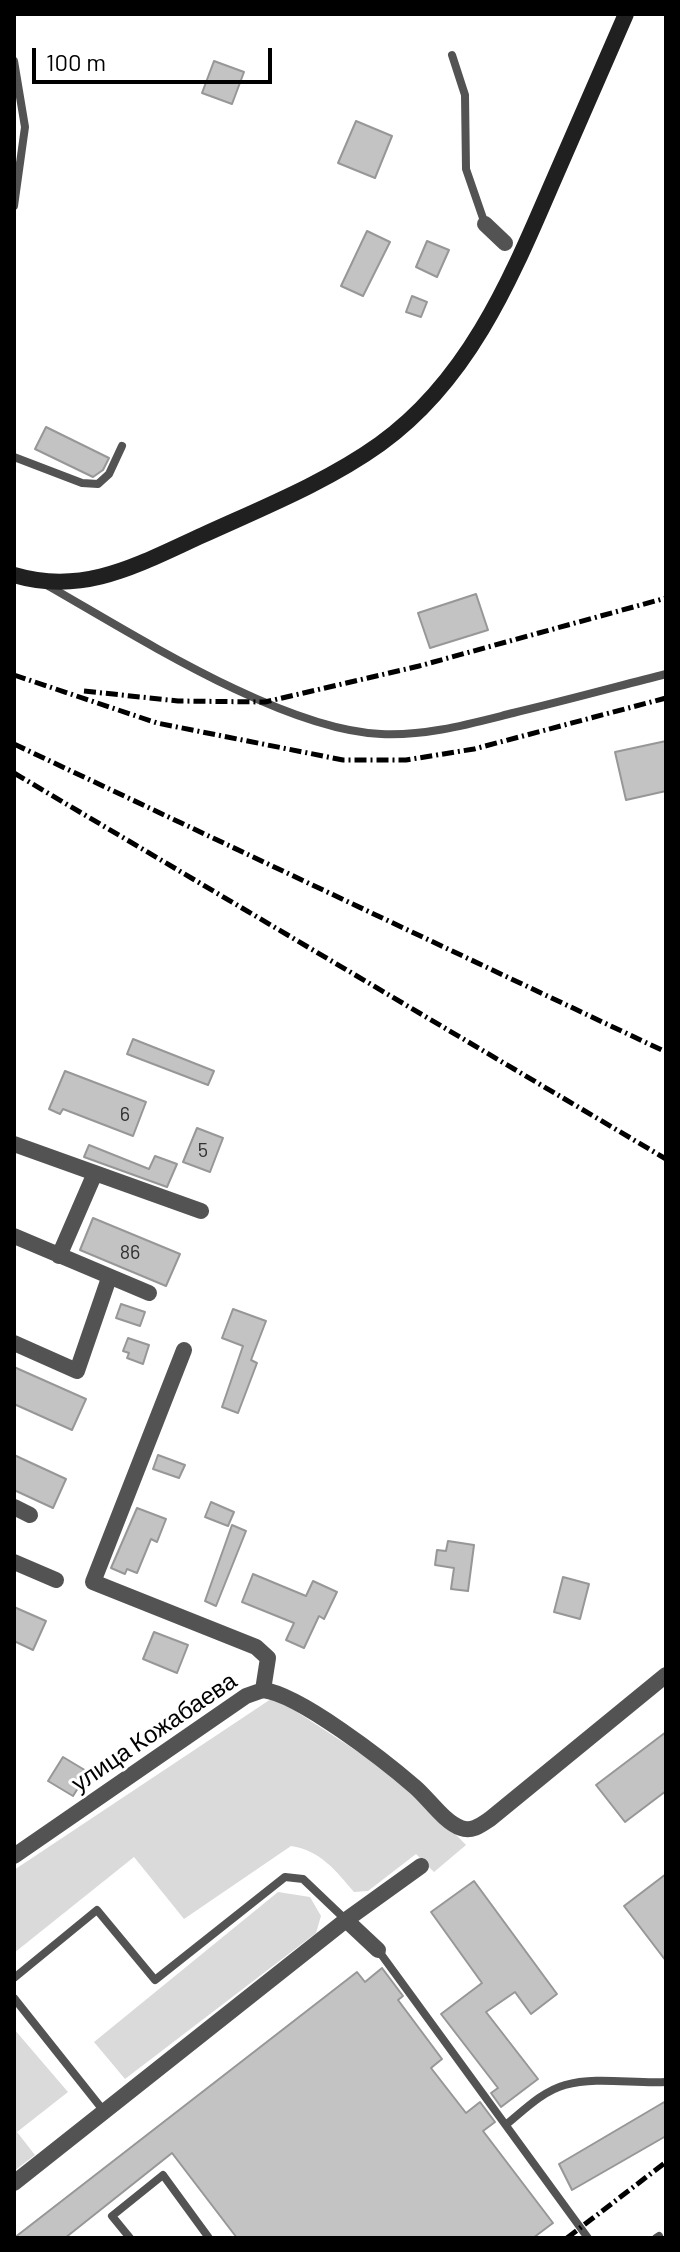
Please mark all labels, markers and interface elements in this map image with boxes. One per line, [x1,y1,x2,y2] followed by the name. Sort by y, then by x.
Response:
[36,32,276,82] scale bar
[46,47,106,76] text: 100 m
[120,1102,130,1126] house number: 6
[198,1138,208,1162] house number: 5
[120,1240,140,1264] house number: 86
[66,1666,242,1798] street label: улица Кожабаева

